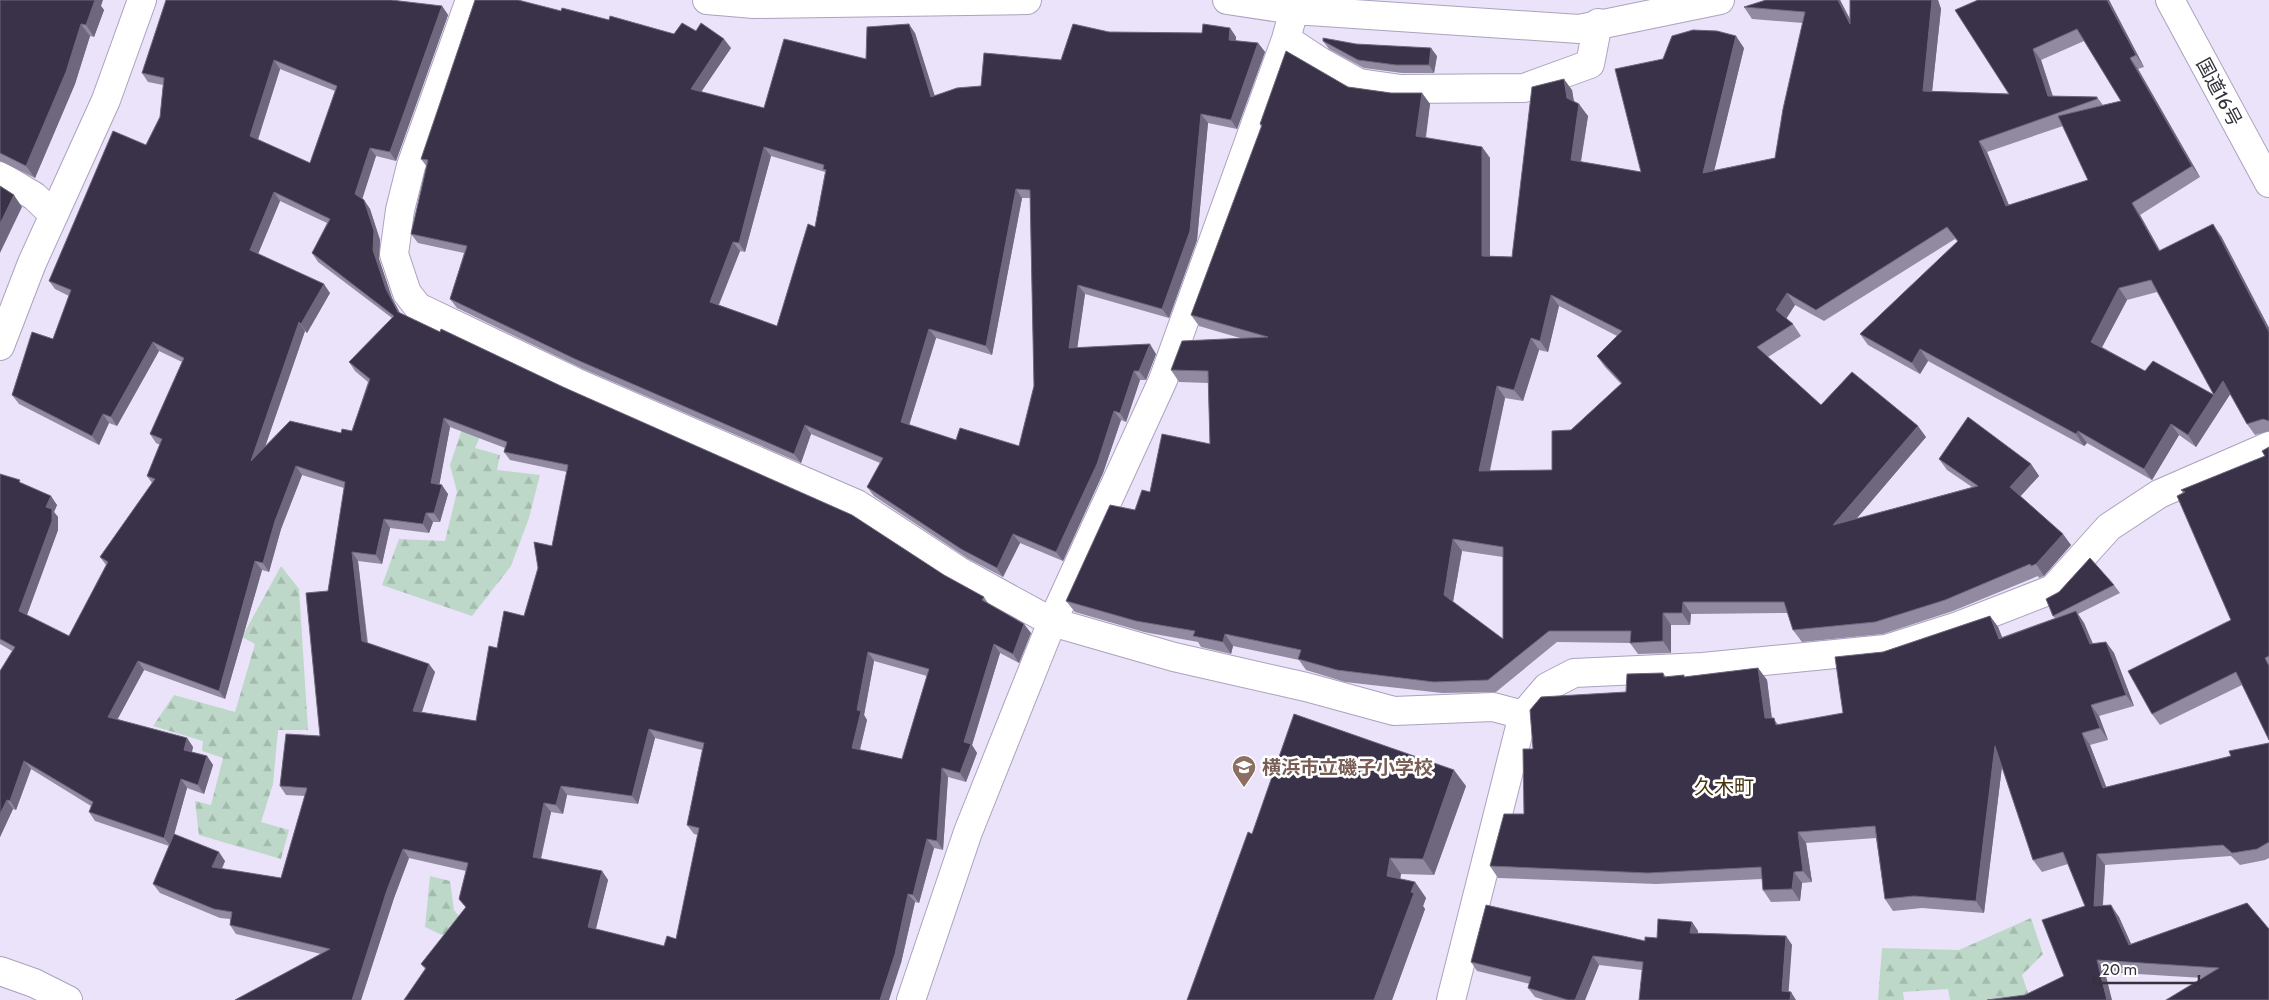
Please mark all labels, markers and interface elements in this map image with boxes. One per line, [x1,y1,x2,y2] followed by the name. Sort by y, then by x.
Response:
[2191,54,2247,130] street label: 国道16号
[1231,754,1257,788] school or university icon: 横浜市立磯子小学校
[1262,756,1433,779] place label: 横浜市立磯子小学校
[1694,775,1754,799] district label: 久木町
[2094,952,2199,984] scale bar
[2102,961,2137,979] text: 20 m

